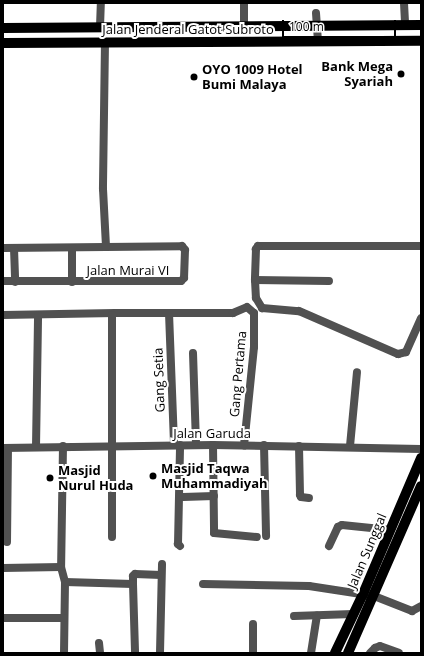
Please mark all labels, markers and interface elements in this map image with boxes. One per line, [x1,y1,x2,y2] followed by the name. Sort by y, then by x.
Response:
[284,12,398,38] scale bar
[289,18,324,35] text: 100 m
[102,21,274,37] street label: Jalan Jenderal Gatot Subroto
[321,59,393,90] place label: Bank Mega Syariah
[202,62,303,93] place label: OYO 1009 Hotel Bumi Malaya
[396,69,406,79] marker: Bank Mega Syariah
[189,72,199,82] marker: OYO 1009 Hotel Bumi Malaya
[87,262,169,278] street label: Jalan Murai VI
[226,330,250,418] street label: Gang Pertama
[150,347,168,413] street label: Gang Setia
[173,425,251,441] street label: Jalan Garuda
[161,461,268,492] place label: Masjid Taqwa Muhammadiyah
[58,463,133,494] place label: Masjid Nurul Huda
[148,471,158,481] marker: Masjid Taqwa Muhammadiyah
[45,473,55,483] marker: Masjid Nurul Huda
[344,511,390,591] street label: Jalan Sunggal

